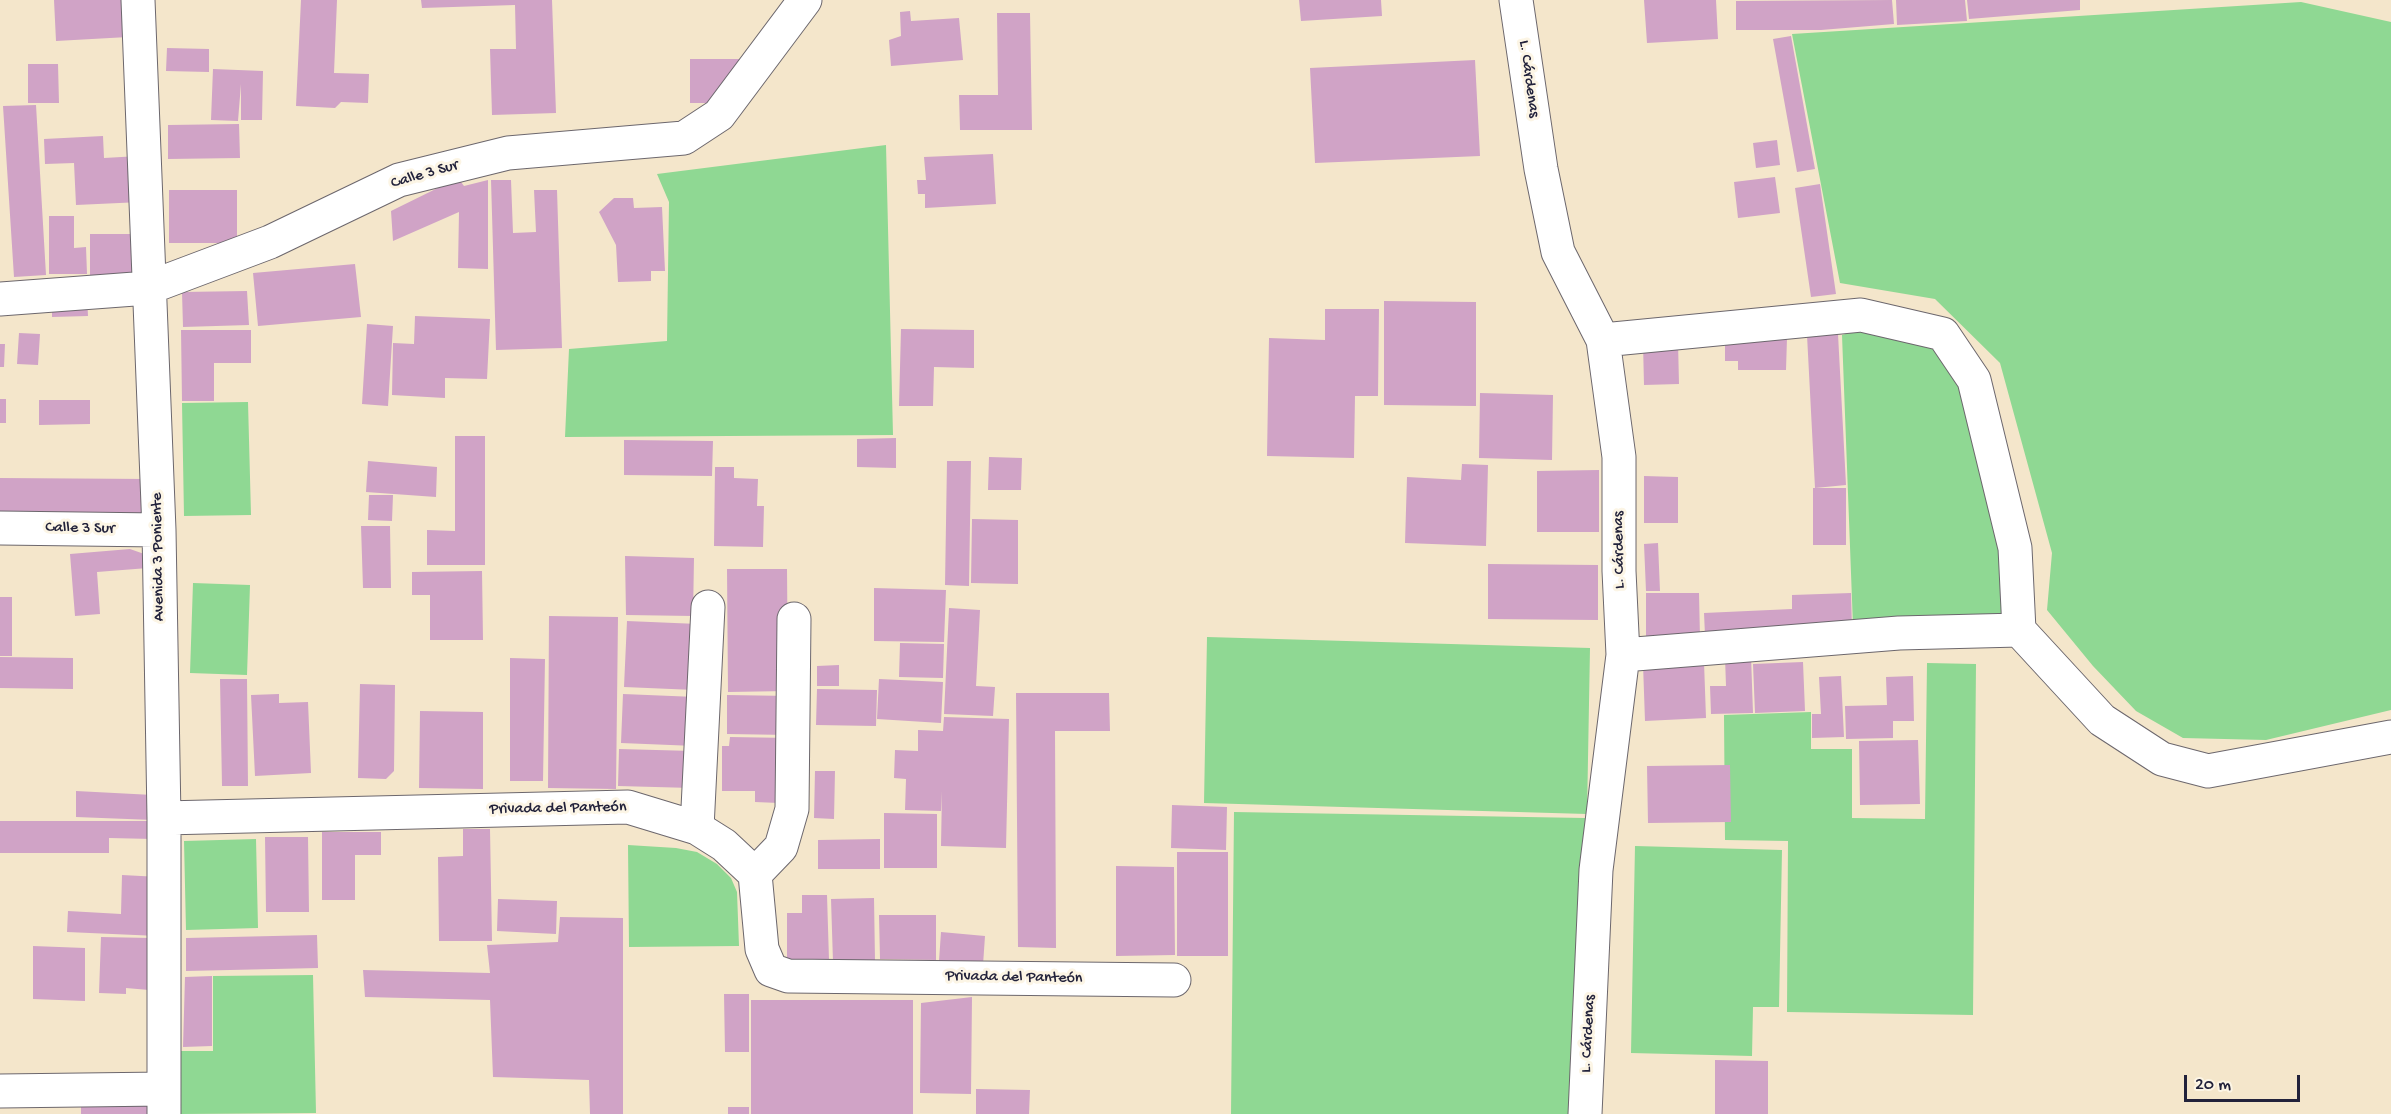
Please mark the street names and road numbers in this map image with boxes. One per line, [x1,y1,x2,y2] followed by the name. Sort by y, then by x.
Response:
[1513,39,1543,119] street label: L. Cárdenas
[389,156,461,194] street label: Calle 3 Sur
[148,492,170,622] street label: Avenida 3 Poniente
[1610,511,1630,589] street label: L. Cárdenas
[45,519,115,539] street label: Calle 3 Sur
[489,798,627,820] street label: Privada del Panteón
[945,967,1083,989] street label: Privada del Panteón
[1577,995,1601,1073] street label: L. Cárdenas

